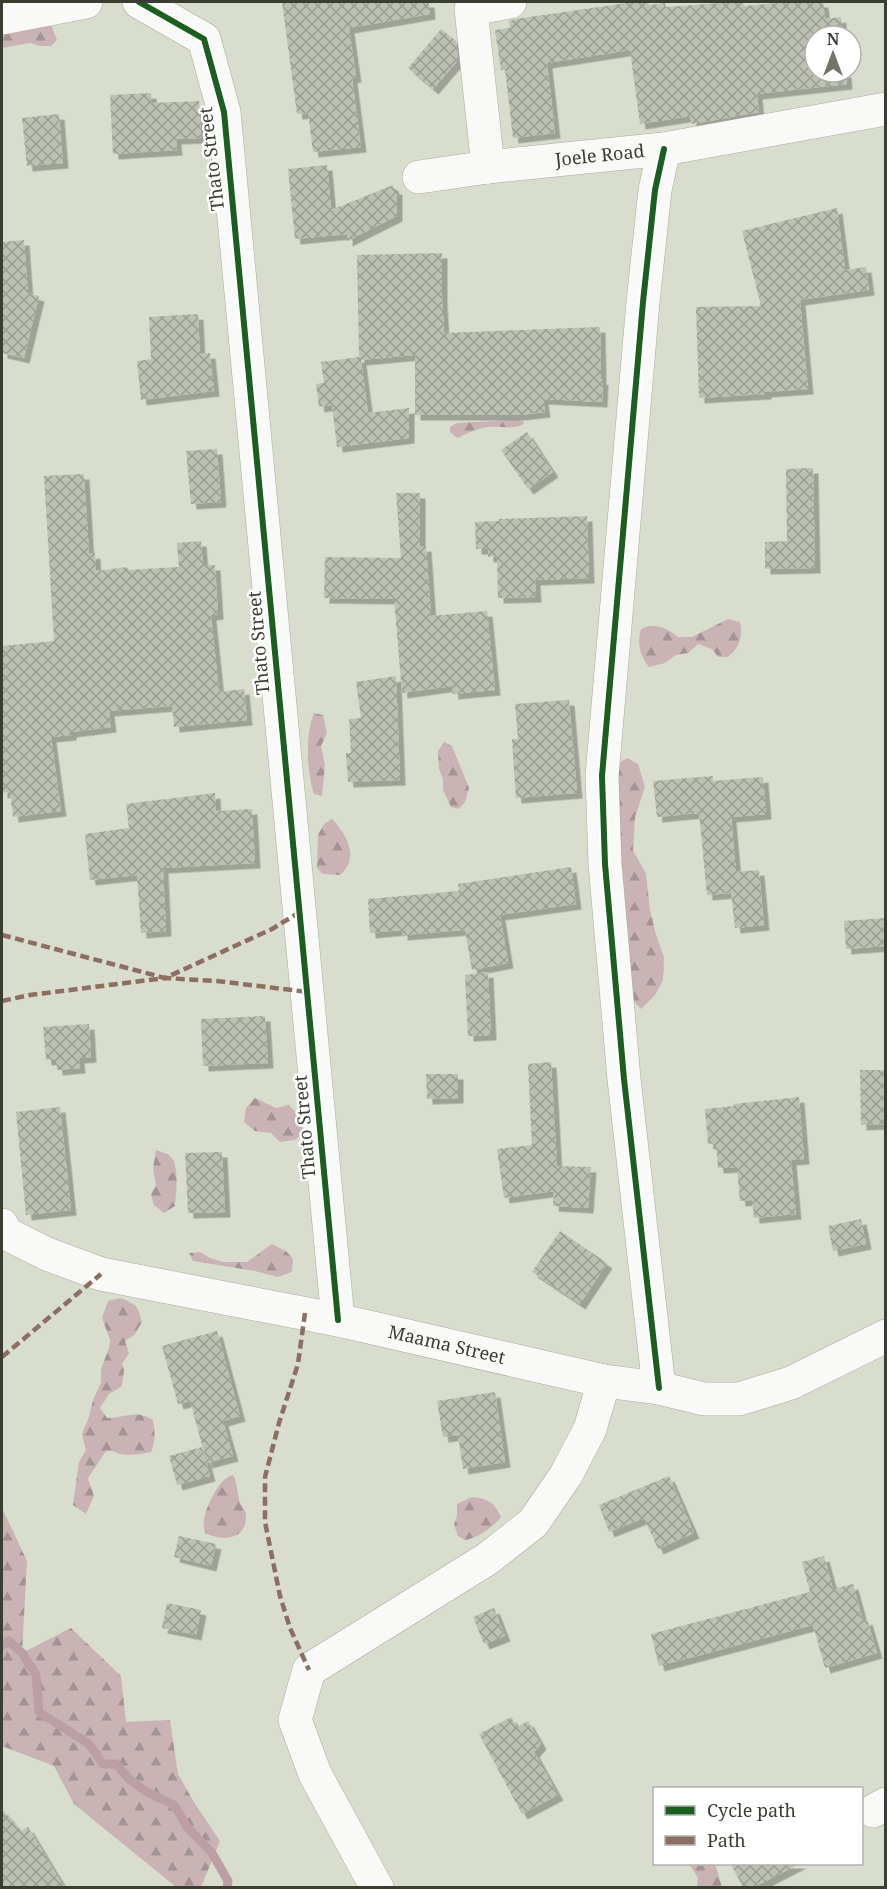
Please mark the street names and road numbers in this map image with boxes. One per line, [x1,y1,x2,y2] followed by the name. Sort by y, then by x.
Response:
[193,106,229,212] street label: Thato Street
[553,138,645,171] street label: Joele Road
[242,590,274,696] street label: Thato Street
[288,1074,320,1180] street label: Thato Street
[386,1319,508,1369] street label: Maama Street

